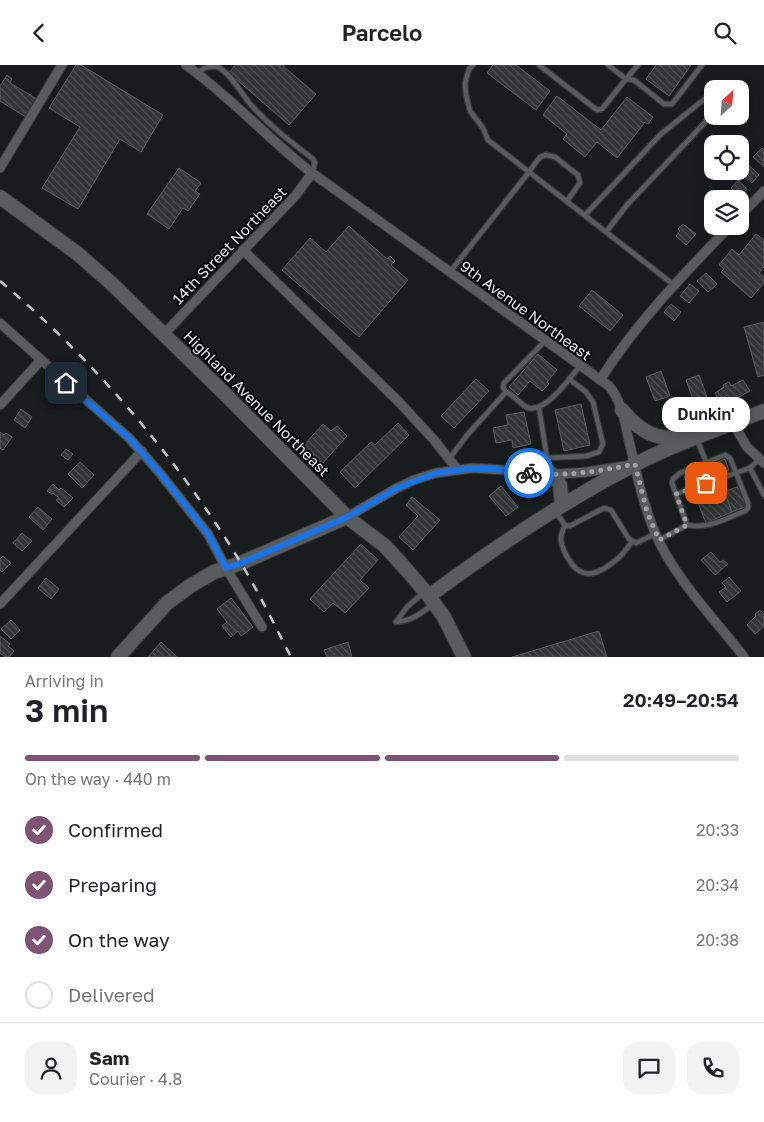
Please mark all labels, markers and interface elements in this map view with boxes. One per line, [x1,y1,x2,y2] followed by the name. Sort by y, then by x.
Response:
[25,19,53,47] icon: back
[342,19,422,46] text: Parcelo
[711,19,739,47] icon: search
[704,80,749,125] north arrow
[704,80,749,235] map controls
[704,135,749,180] button: locate
[168,182,290,308] street label: 14th Street Northeast
[704,190,749,235] button: layers
[457,256,595,364] street label: 9th Avenue Northeast
[180,326,334,480] street label: Highland Avenue Northeast
[45,362,87,404] pin
[52,369,80,397] icon: home
[662,398,750,433] callout: Dunkin'
[677,404,735,424] text: Dunkin'
[504,448,554,498] courier
[515,459,543,487] icon: bike
[685,462,727,504] pin
[692,469,720,497] icon: bag
[25,671,104,691] text: Arriving in
[623,688,739,711] text: 20:49–20:54
[25,691,108,729] text: 3 min
[25,769,171,789] text: On the way · 440 m
[25,816,53,844] icon: check
[68,818,163,841] text: Confirmed
[696,820,739,840] text: 20:33
[25,871,53,899] icon: check
[68,873,157,896] text: Preparing
[696,875,739,895] text: 20:34
[25,926,53,954] icon: check
[68,928,170,951] text: On the way
[696,930,739,950] text: 20:38
[68,983,155,1006] text: Delivered
[25,1042,77,1094] button: person
[623,1042,675,1094] button: chat
[687,1042,739,1094] button: phone
[89,1046,129,1069] text: Sam
[89,1069,182,1089] text: Courier · 4.8

